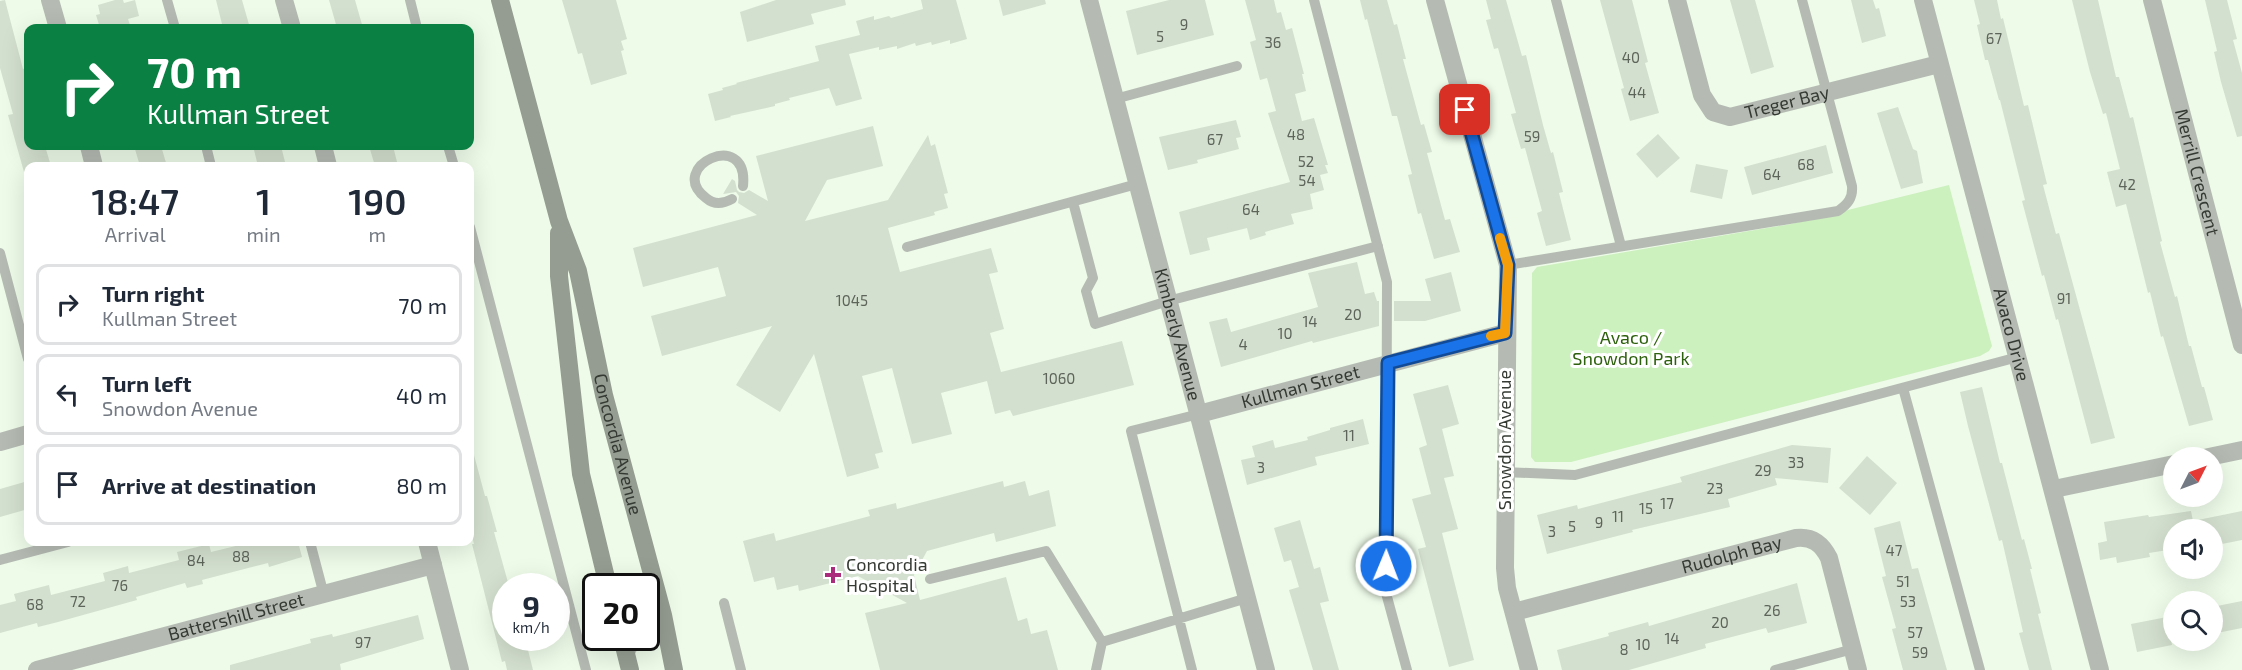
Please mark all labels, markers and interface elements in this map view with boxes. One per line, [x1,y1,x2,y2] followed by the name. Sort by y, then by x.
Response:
[1180,15,1188,33] house number: 9
[1156,27,1164,45] house number: 5
[1986,29,2002,47] house number: 67
[1265,33,1281,51] house number: 36
[147,46,242,96] text: 70 m
[48,48,126,126] icon: right
[1622,48,1640,66] house number: 40
[1742,80,1832,123] street label: Treger Bay
[1628,83,1646,101] house number: 44
[1439,84,1490,135] pin
[1448,93,1481,126] icon: arrive
[147,97,330,129] text: Kullman Street
[2171,106,2225,238] street label: Merrill Crescent
[1287,125,1305,143] house number: 48
[1524,127,1540,145] house number: 59
[1207,130,1223,148] house number: 67
[1298,152,1314,170] house number: 52
[1797,155,1815,173] house number: 68
[1763,165,1781,183] house number: 64
[1298,171,1316,189] house number: 54
[2118,175,2136,193] house number: 42
[92,179,179,222] text: 18:47
[256,179,271,222] text: 1
[348,179,406,222] text: 190
[1242,200,1260,218] house number: 64
[105,222,166,246] text: Arrival
[247,222,281,246] text: min
[369,222,386,246] text: m
[1150,266,1206,403] street label: Kimberly Avenue
[102,280,204,306] text: Turn right
[1989,285,2035,383] street label: Avaco Drive
[51,288,84,321] icon: right
[2057,289,2071,307] house number: 91
[836,291,868,309] house number: 1045
[398,292,447,318] text: 70 m
[1344,305,1362,323] house number: 20
[102,306,237,330] text: Kullman Street
[1302,312,1318,330] house number: 14
[1277,324,1293,342] house number: 10
[1572,326,1690,369] park label: Avaco / Snowdon Park
[1238,335,1248,353] house number: 4
[1239,360,1362,412] street label: Kullman Street
[1043,369,1075,387] house number: 1060
[102,370,191,396] text: Turn left
[1493,370,1515,510] street label: Snowdon Avenue
[590,371,648,517] street label: Concordia Avenue
[51,378,84,411] icon: left
[396,382,447,408] text: 40 m
[102,396,258,420] text: Snowdon Avenue
[1343,426,1355,444] house number: 11
[2163,447,2223,507] north arrow
[2163,447,2223,651] map controls
[1788,453,1804,471] house number: 33
[1257,458,1265,476] house number: 3
[1754,461,1772,479] house number: 29
[51,468,84,501] icon: arrive
[102,472,316,498] text: Arrive at destination
[396,472,447,498] text: 80 m
[1707,479,1723,497] house number: 23
[1660,494,1674,512] house number: 17
[1639,499,1653,517] house number: 15
[1612,507,1624,525] house number: 11
[1595,513,1603,531] house number: 9
[1568,517,1576,535] house number: 5
[2163,519,2223,579] button: sound
[1548,522,1556,540] house number: 3
[1679,530,1784,578] street label: Rudolph Bay
[1354,534,1418,598] position arrow
[1886,541,1903,559] house number: 47
[232,547,250,565] house number: 88
[187,551,205,569] house number: 84
[846,553,928,596] place label: Concordia Hospital
[824,566,842,584] marker: Concordia Hospital
[1896,572,1910,590] house number: 51
[582,573,660,651] speed limit sign: 20
[112,576,128,594] house number: 76
[522,587,540,623] text: 9
[165,588,307,645] street label: Battershill Street
[2163,591,2223,651] button: search
[70,592,86,610] house number: 72
[1900,592,1916,610] house number: 53
[26,595,44,613] house number: 68
[1763,601,1781,619] house number: 26
[1711,613,1729,631] house number: 20
[512,618,550,636] text: km/h
[1907,623,1923,641] house number: 57
[1664,629,1680,647] house number: 14
[355,633,371,651] house number: 97
[1635,635,1651,653] house number: 10
[1619,640,1629,658] house number: 8
[1912,643,1928,661] house number: 59

